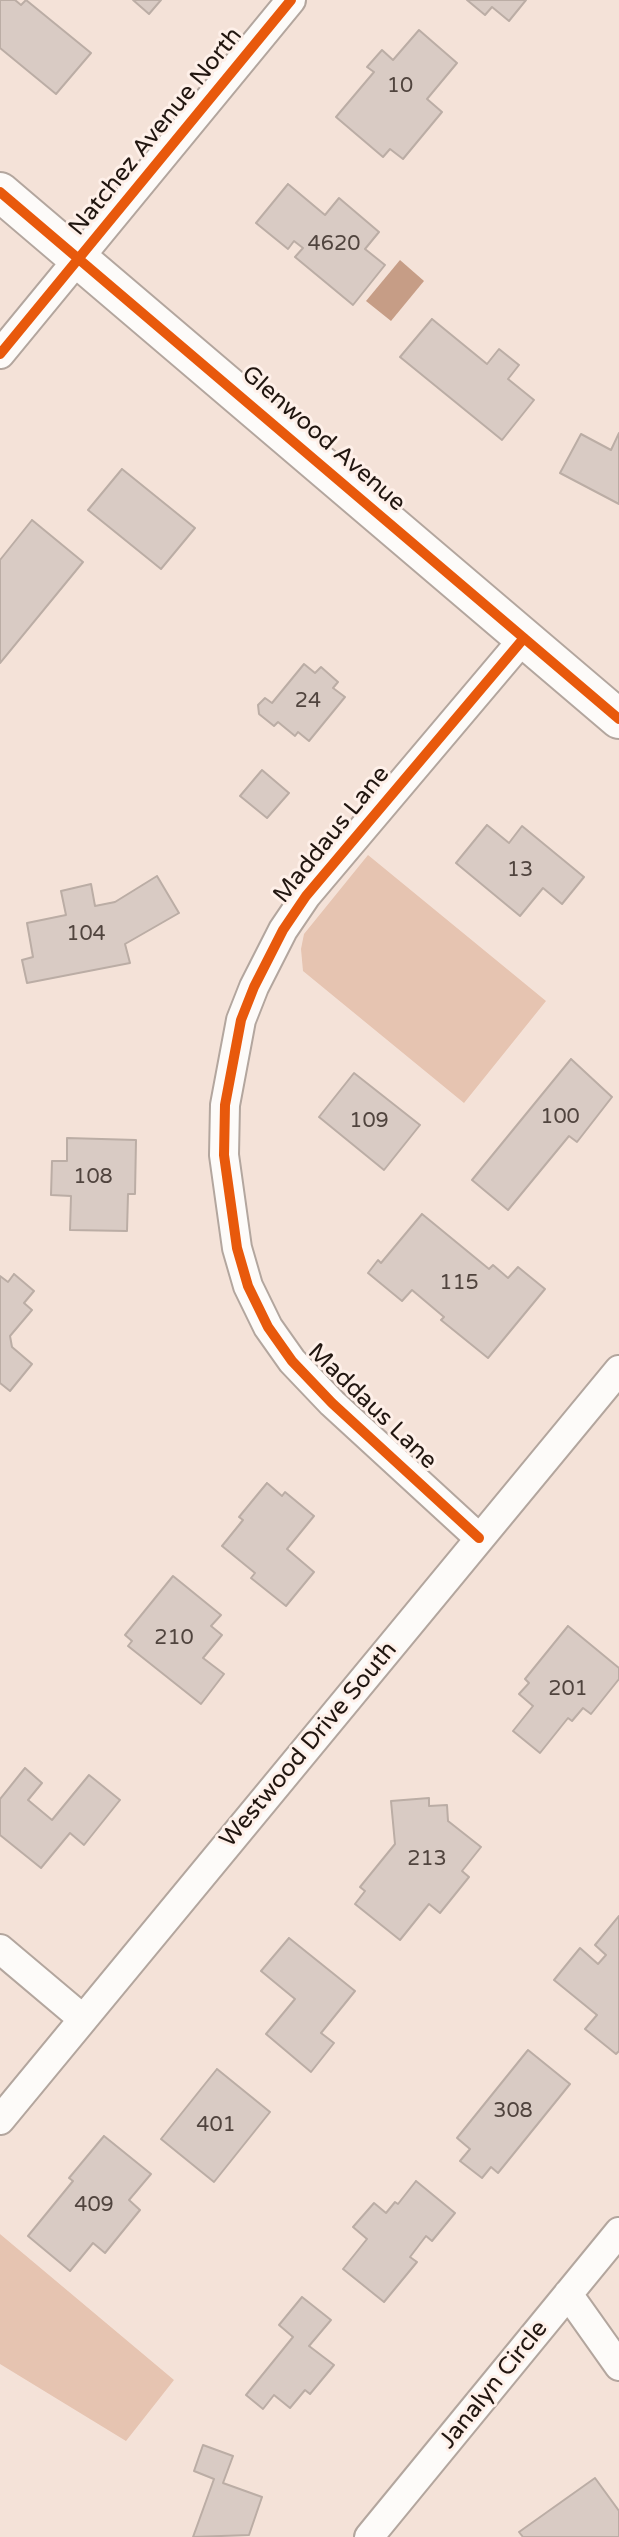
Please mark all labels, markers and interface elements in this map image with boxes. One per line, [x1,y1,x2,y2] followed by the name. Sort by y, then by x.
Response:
[63,22,249,242] street label: Natchez Avenue North
[387,73,413,99] house number: 10
[308,231,360,257] house number: 4620
[235,360,411,518] street label: Glenwood Avenue
[295,688,321,714] house number: 24
[268,761,396,909] street label: Maddaus Lane
[507,857,533,883] house number: 13
[66,921,106,947] house number: 104
[540,1104,580,1130] house number: 100
[349,1108,389,1134] house number: 109
[73,1164,113,1190] house number: 108
[439,1270,479,1296] house number: 115
[301,1338,443,1476] street label: Maddaus Lane
[154,1625,194,1651] house number: 210
[214,1636,404,1854] street label: Westwood Drive South
[548,1676,588,1702] house number: 201
[407,1846,447,1872] house number: 213
[493,2098,533,2124] house number: 308
[196,2112,236,2138] house number: 401
[74,2192,114,2218] house number: 409
[434,2315,554,2455] street label: Janalyn Circle

